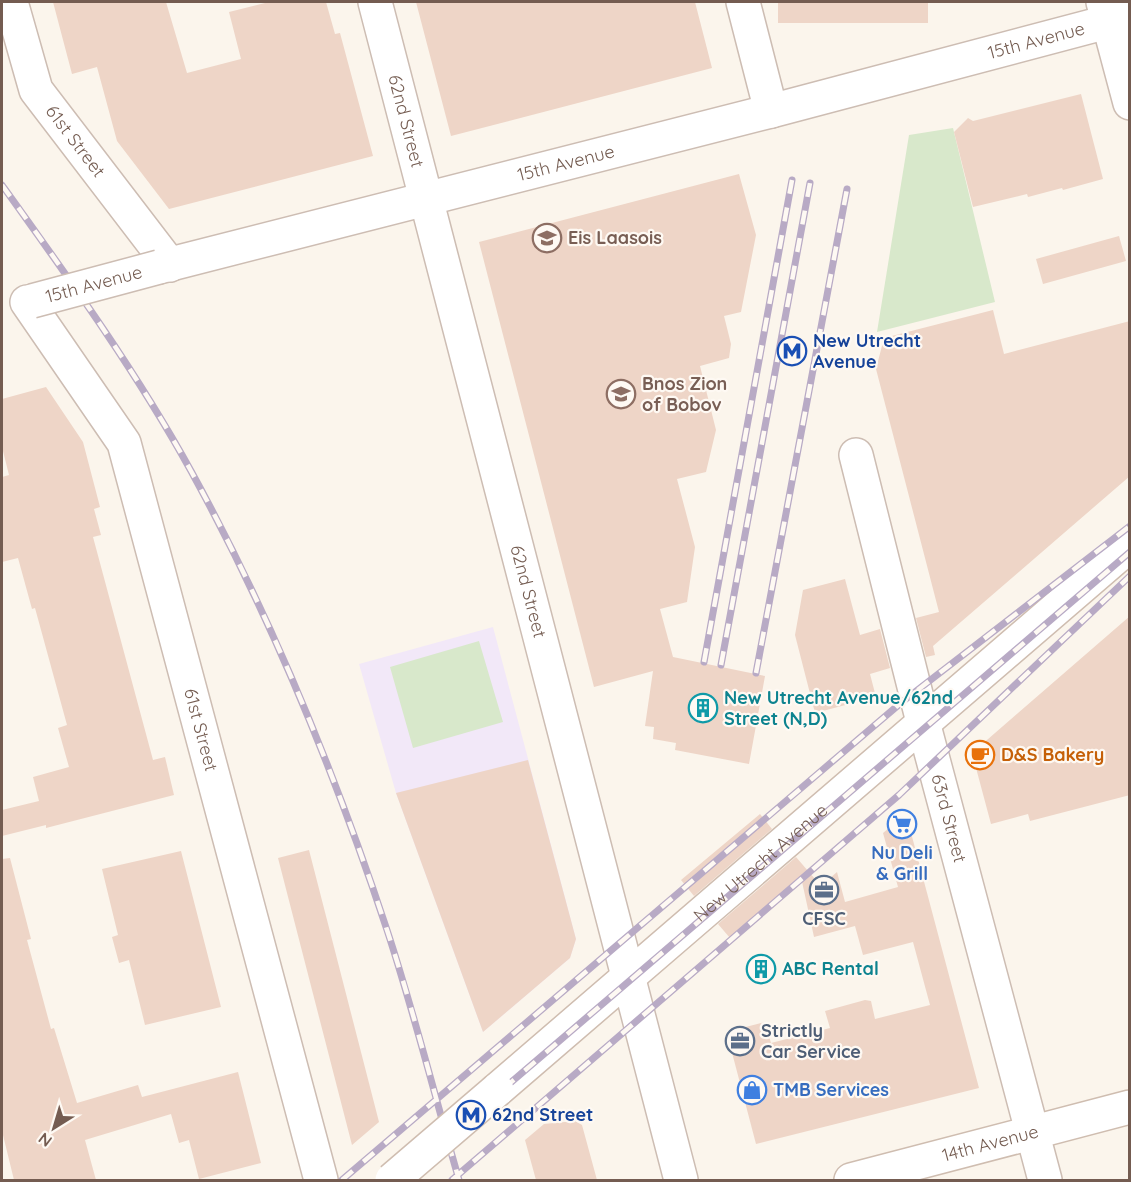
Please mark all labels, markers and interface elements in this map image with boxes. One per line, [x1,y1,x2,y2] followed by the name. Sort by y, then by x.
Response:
[985,16,1087,64] street label: 15th Avenue
[383,72,430,170] street label: 62nd Street
[41,100,111,182] street label: 61st Street
[515,139,617,186] street label: 15th Avenue
[531,222,563,254] school or university icon: Eis Laasois
[568,226,662,249] place label: Eis Laasois
[43,260,145,308] street label: 15th Avenue
[813,329,921,373] place label: New Utrecht Avenue
[776,335,808,367] metro station icon: New Utrecht Avenue
[642,372,727,416] place label: Bnos Zion of Bobov
[605,378,637,410] school or university icon: Bnos Zion of Bobov
[506,542,552,640] street label: 62nd Street
[179,686,223,774] street label: 61st Street
[724,686,953,730] place label: New Utrecht Avenue/62nd Street (N,D)
[687,692,719,724] building icon: New Utrecht Avenue/62nd Street (N,D)
[964,739,996,771] cafe icon: D&S Bakery
[1001,743,1104,766] place label: D&S Bakery
[926,771,972,865] street label: 63rd Street
[689,799,832,927] street label: New Utrecht Avenue
[886,808,918,840] supermarket icon: Nu Deli & Grill
[871,841,933,885] place label: Nu Deli & Grill
[808,874,840,906] office icon: CFSC
[802,907,846,930] place label: CFSC
[745,953,777,985] building icon: ABC Rental
[782,957,879,980] place label: ABC Rental
[761,1019,861,1063] place label: Strictly Car Service
[724,1025,756,1057] office icon: Strictly Car Service
[736,1074,768,1106] shop icon: TMB Services
[773,1078,889,1101] place label: TMB Services
[24,1098,84,1158] north arrow
[455,1099,487,1131] metro station icon: 62nd Street
[492,1103,593,1126] place label: 62nd Street
[940,1119,1041,1167] street label: 14th Avenue
[34,1128,56,1152] text: N

